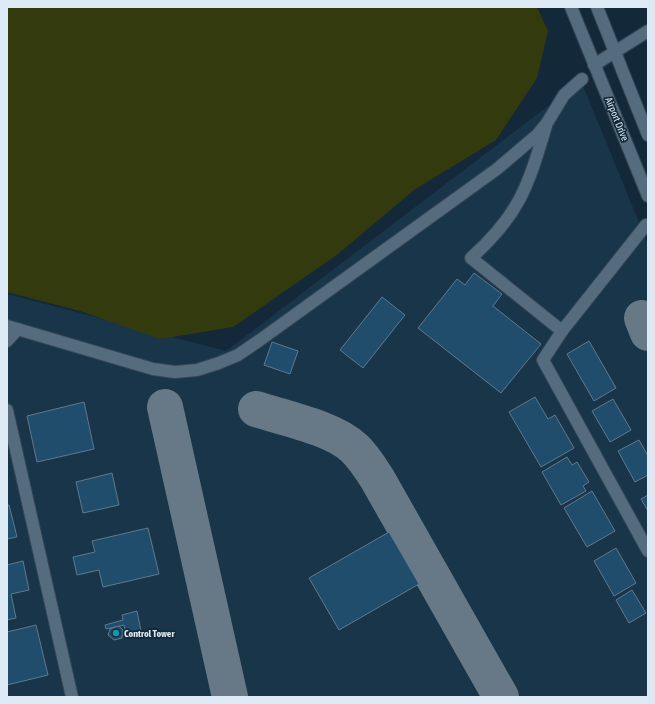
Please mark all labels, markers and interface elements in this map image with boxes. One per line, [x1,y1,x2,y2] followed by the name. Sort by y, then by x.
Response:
[603,96,631,143] street label: Airport Drive
[111,628,121,638] marker: Control Tower
[124,628,175,639] place label: Control Tower

